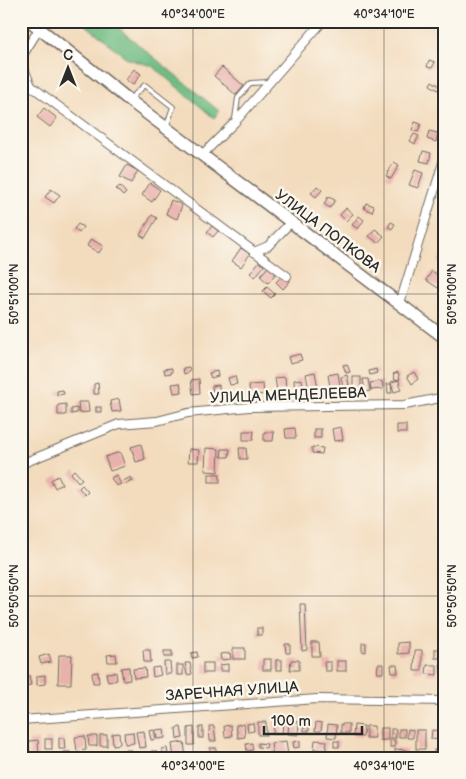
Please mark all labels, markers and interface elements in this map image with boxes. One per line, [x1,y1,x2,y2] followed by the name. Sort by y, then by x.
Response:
[161,7,225,22] text: 40°34'00"E
[353,7,415,22] text: 40°34'10"E
[42,42,92,92] north arrow
[63,47,73,64] text: С
[271,186,385,278] street label: УЛИЦА ПОПКОВА
[7,263,22,325] text: 50°51'00"N
[445,263,460,325] text: 50°51'00"N
[209,383,367,408] street label: УЛИЦА МЕНДЕЛЕЕВА
[7,564,22,628] text: 50°50'50"N
[445,564,460,628] text: 50°50'50"N
[165,677,300,706] street label: ЗАРЕЧНАЯ УЛИЦА
[264,704,361,736] scale bar
[271,712,311,731] text: 100 m
[161,759,225,774] text: 40°34'00"E
[353,759,415,774] text: 40°34'10"E

